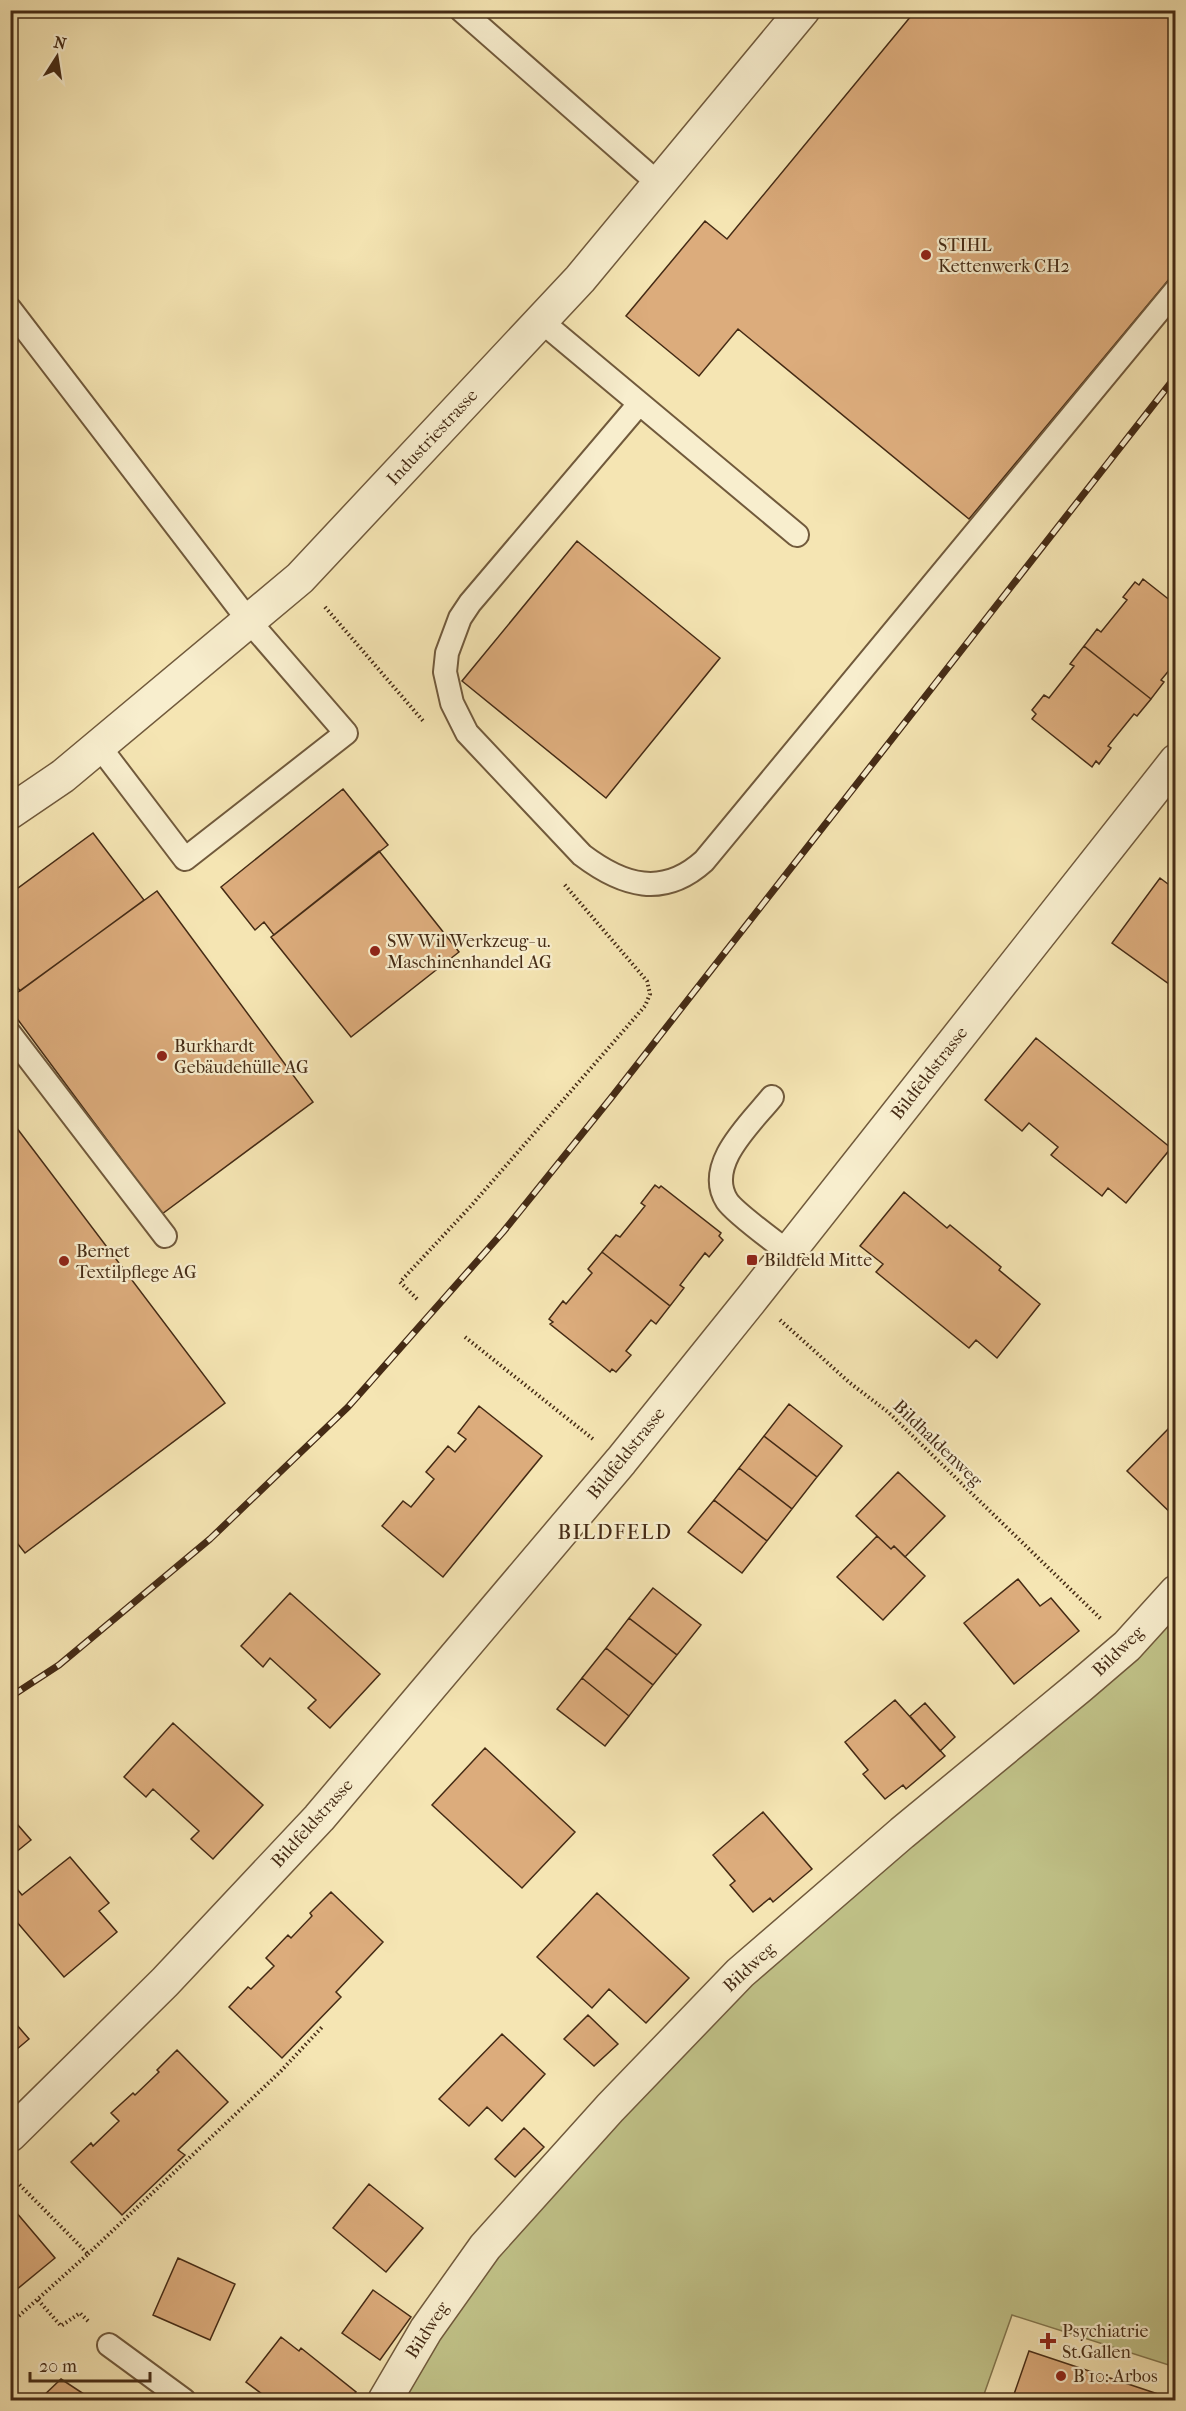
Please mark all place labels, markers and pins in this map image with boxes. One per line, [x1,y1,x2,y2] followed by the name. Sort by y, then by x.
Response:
[938,235,1070,277] place label: STIHL Kettenwerk CH2
[919,248,933,262] marker: STIHL Kettenwerk CH2
[387,931,552,973] place label: SW Wil Werkzeug- u. Maschinenhandel AG
[368,944,382,958] marker: SW Wil Werkzeug- u. Maschinenhandel AG
[174,1036,309,1078] place label: Burkhardt Gebäudehülle AG
[155,1049,169,1063] marker: Burkhardt Gebäudehülle AG
[76,1241,197,1283] place label: Bernet Textilpflege AG
[764,1250,872,1271] place label: Bildfeld Mitte
[745,1253,759,1267] marker: Bildfeld Mitte
[57,1254,71,1268] marker: Bernet Textilpflege AG
[1062,2321,1149,2363] place label: Psychiatrie St.Gallen
[1039,2332,1057,2350] marker: Psychiatrie St.Gallen
[1073,2366,1158,2387] place label: B 10: Arbos
[1054,2369,1068,2383] marker: B 10: Arbos

